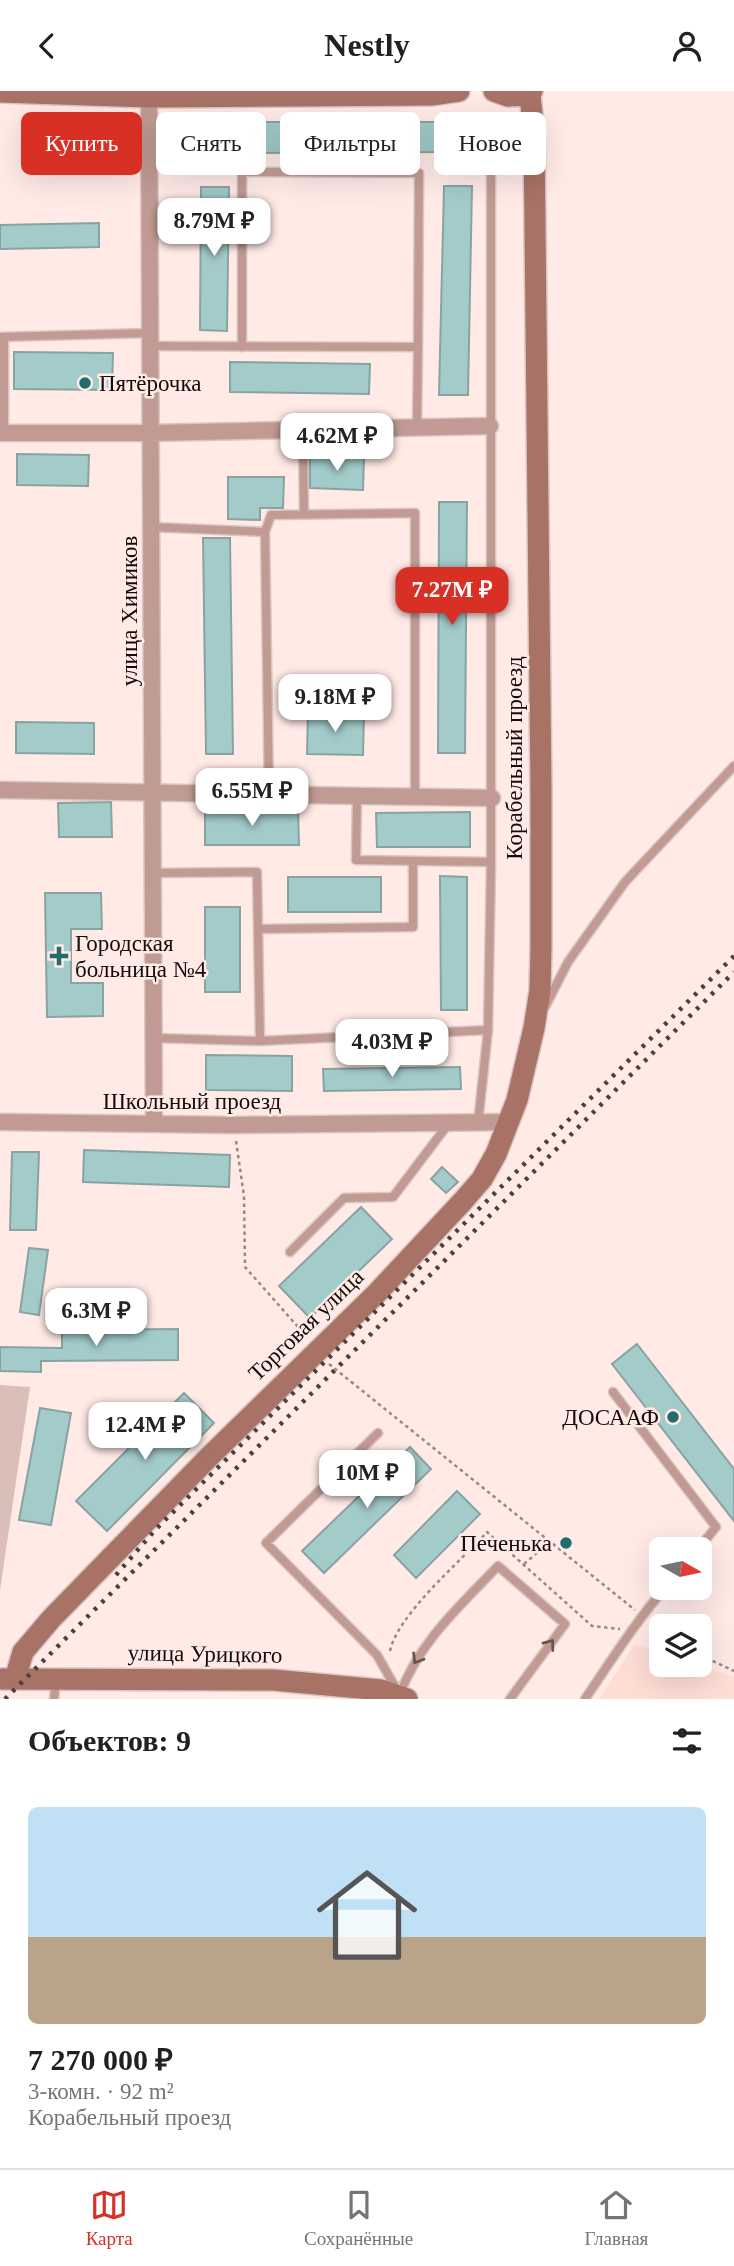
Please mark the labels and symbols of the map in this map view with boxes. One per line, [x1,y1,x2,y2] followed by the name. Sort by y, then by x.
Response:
[149,199,279,258] pin: 8.79M ₽
[99,371,201,396] place label: Пятёрочка
[77,375,93,391] marker: Пятёрочка
[272,413,402,473] pin: 4.62M ₽
[117,536,142,686] street label: улица Химиков
[387,567,517,627] pin: 7.27M ₽
[502,656,527,860] street label: Корабельный проезд
[270,675,400,734] pin: 9.18M ₽
[187,769,317,828] pin: 6.55M ₽
[75,931,207,982] place label: Городская больница №4
[49,946,69,966] marker: Городская больница №4
[327,1019,457,1079] pin: 4.03M ₽
[103,1089,282,1114] street label: Школьный проезд
[244,1264,368,1386] street label: Торговая улица
[39,1289,153,1348] pin: 6.3M ₽
[80,1403,210,1462] pin: 12.4M ₽
[562,1405,659,1430] place label: ДОСААФ
[665,1409,681,1425] marker: ДОСААФ
[318,1451,416,1510] pin: 10M ₽
[460,1531,552,1556] place label: Печенька
[558,1535,574,1551] marker: Печенька
[649,1537,712,1599] north arrow
[542,1639,554,1652] one-way arrow
[127,1640,283,1668] street label: улица Урицкого
[412,1651,425,1664] one-way arrow

